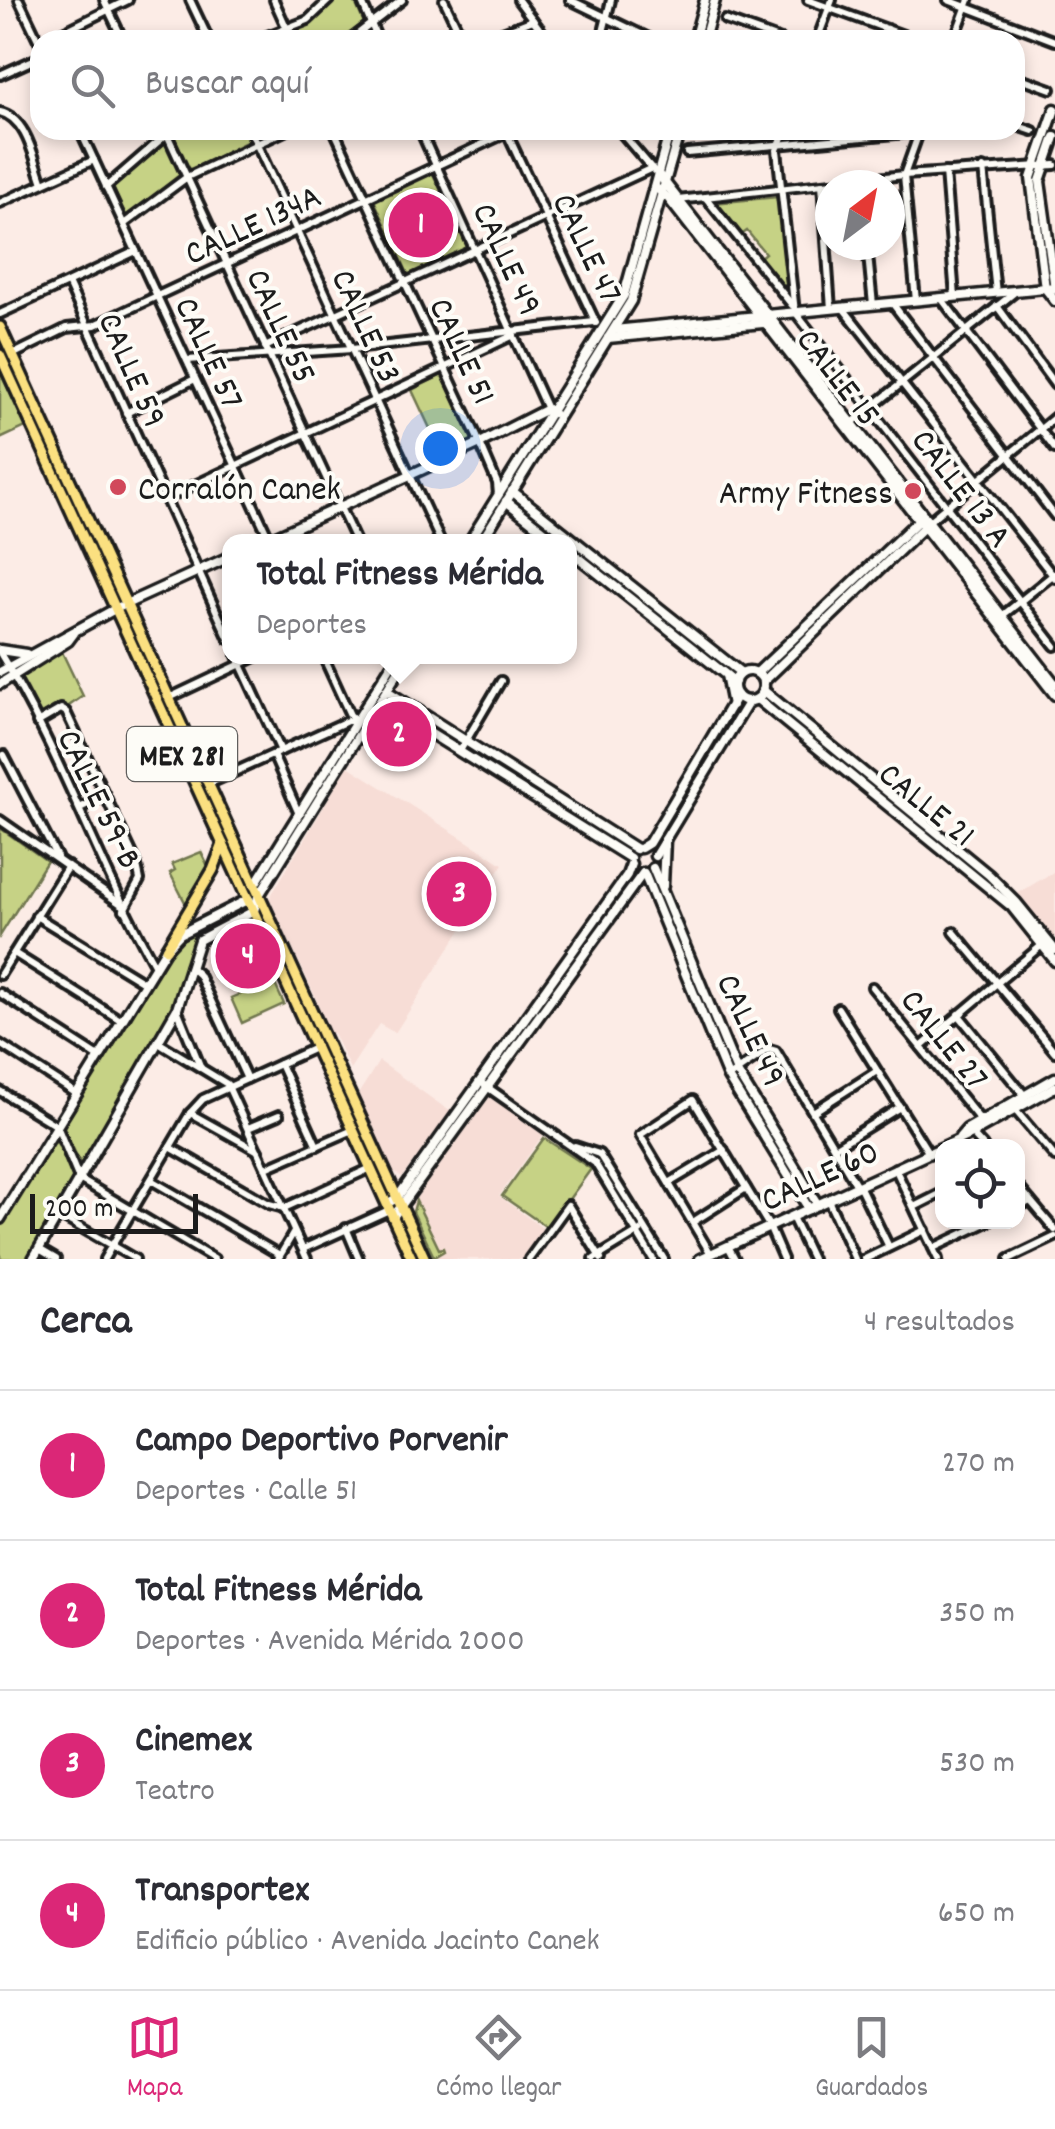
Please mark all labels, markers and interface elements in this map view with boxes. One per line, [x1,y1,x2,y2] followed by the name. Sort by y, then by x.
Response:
[30,30,1025,140] search box
[65,58,120,113] icon: search
[145,58,309,113] text: Buscar aquí
[815,170,905,260] north arrow
[177,174,331,281] street label: CALLE 134A
[536,186,633,313] street label: CALLE 47
[388,188,454,262] pin: 1
[457,195,552,325] street label: CALLE 49
[230,262,327,393] street label: CALLE 55
[315,262,412,392] street label: CALLE 53
[159,290,254,418] street label: CALLE 57
[413,290,506,414] street label: CALLE 51
[82,306,177,437] street label: CALLE 59
[782,319,890,439] street label: CALLE 15
[896,420,1022,560] street label: CALLE 13 A
[415,423,466,474] your location
[138,467,341,517] place label: Corralón Canek
[719,471,893,521] place label: Army Fitness
[107,476,129,498] marker: Corralón Canek
[902,480,924,502] marker: Army Fitness
[222,534,577,664] popup
[256,549,543,604] text: Total Fitness Mérida
[256,604,367,650] text: Deportes
[366,696,432,772] pin: 2
[41,722,152,878] street label: CALLE 59-B
[127,727,237,781] road number: MEX 281
[866,752,984,862] street label: CALLE 21
[426,856,492,932] pin: 3
[216,918,280,994] pin: 4
[701,966,796,1096] street label: CALLE 49
[886,980,999,1103] street label: CALLE 27
[754,1129,888,1228] street label: CALLE 60
[935,1139,1025,1229] map controls
[935,1139,1025,1229] button: locate
[30,1189,198,1234] scale bar
[45,1191,113,1231] text: 200 m
[40,1294,131,1354] text: Cerca
[864,1301,1015,1347] text: 4 resultados
[135,1415,508,1470] text: Campo Deportivo Porvenir
[69,1442,76,1488] text: 1
[942,1442,1015,1488] text: 270 m
[135,1470,357,1516] text: Deportes · Calle 51
[135,1565,422,1620] text: Total Fitness Mérida
[66,1592,79,1638] text: 2
[939,1592,1015,1638] text: 350 m
[135,1620,525,1666] text: Deportes · Avenida Mérida 2000
[135,1715,252,1770] text: Cinemex
[65,1742,80,1788] text: 3
[939,1742,1015,1788] text: 530 m
[135,1770,215,1816] text: Teatro
[135,1865,309,1920] text: Transportex
[66,1892,79,1938] text: 4
[938,1892,1015,1938] text: 650 m
[135,1920,600,1966] text: Edificio público · Avenida Jacinto Canek
[127,2010,182,2110] tab: Mapa
[436,2010,562,2110] tab: Cómo llegar
[815,2010,928,2110] tab: Guardados

